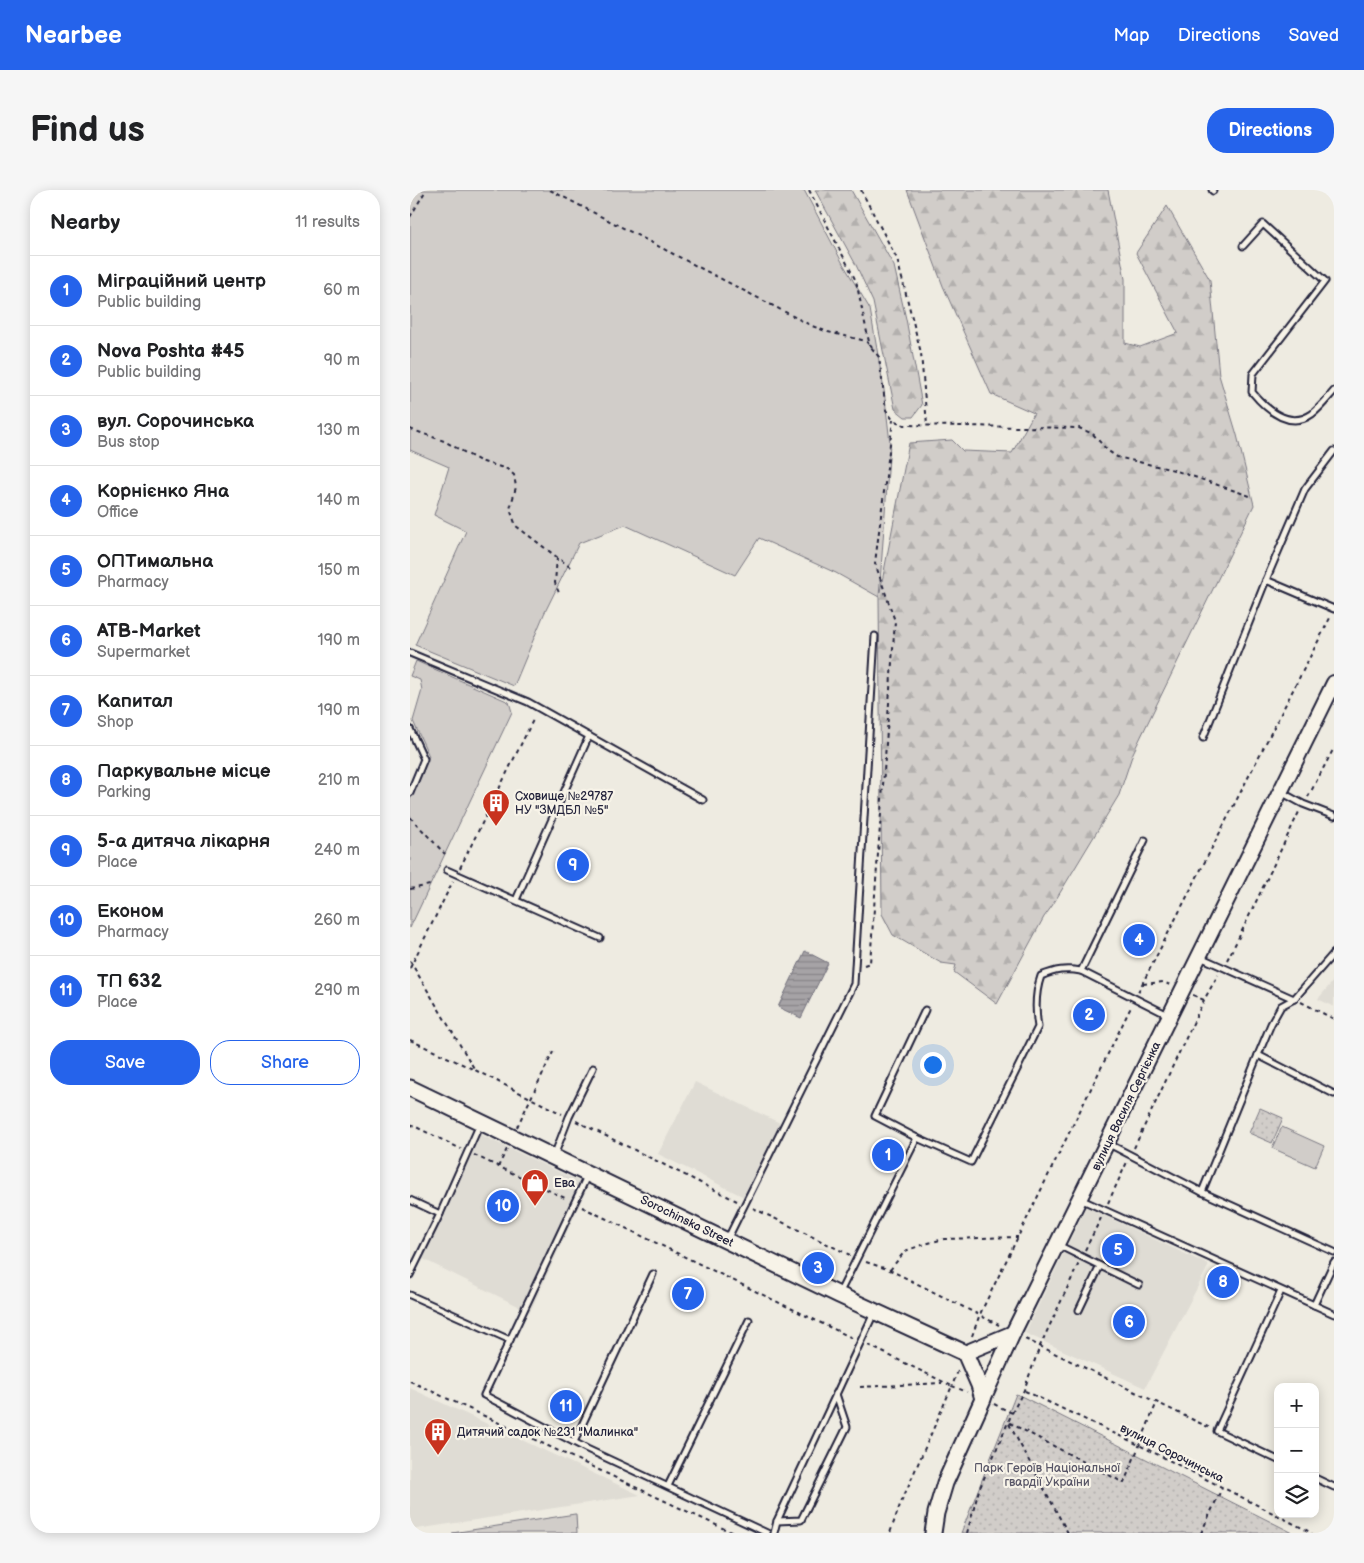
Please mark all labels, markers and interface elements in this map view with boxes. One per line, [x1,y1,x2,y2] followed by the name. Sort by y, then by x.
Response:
[25,21,122,50] text: Nearbee
[1114,25,1150,46] text: Map
[1178,25,1260,46] text: Directions
[1288,25,1339,46] text: Saved
[1207,108,1334,153] button: Directions
[30,109,145,152] text: Find us
[50,210,120,235] text: Nearby
[295,213,360,232] text: 11 results
[97,270,266,293] text: Міграційний центр
[63,281,69,300] text: 1
[323,281,360,300] text: 60 m
[97,293,201,312] text: Public building
[97,340,245,363] text: Nova Poshta #45
[61,351,71,370] text: 2
[324,351,360,370] text: 90 m
[97,363,201,382] text: Public building
[97,410,254,433] text: вул. Сорочинська
[61,421,71,440] text: 3
[317,421,360,440] text: 130 m
[97,433,160,452] text: Bus stop
[97,480,229,503] text: Корнієнко Яна
[61,491,71,510] text: 4
[317,491,360,510] text: 140 m
[97,503,139,522] text: Office
[97,550,213,573] text: ОПТимальна
[61,561,71,580] text: 5
[318,561,360,580] text: 150 m
[97,573,169,592] text: Pharmacy
[97,620,201,643] text: ATB-Market
[61,631,71,650] text: 6
[318,631,360,650] text: 190 m
[97,643,190,662] text: Supermarket
[97,690,173,713] text: Капитал
[62,701,70,720] text: 7
[318,701,360,720] text: 190 m
[97,713,134,732] text: Shop
[97,760,271,783] text: Паркувальне місце
[61,771,71,790] text: 8
[318,771,360,790] text: 210 m
[97,783,151,802] text: Parking
[481,788,511,827] building icon: Сховище №29787 НУ "ЗМДБЛ №5"
[515,789,613,818] place label: Сховище №29787 НУ "ЗМДБЛ №5"
[97,830,270,853] text: 5-а дитяча лікарня
[61,841,71,860] text: 9
[314,841,360,860] text: 240 m
[557,846,589,884] pin: 9
[97,853,138,872] text: Place
[97,900,164,923] text: Економ
[58,911,74,930] text: 10
[314,911,360,930] text: 260 m
[1123,921,1155,959] pin: 4
[97,923,169,942] text: Pharmacy
[97,970,162,993] text: ТП 632
[59,981,73,1000] text: 11
[314,981,360,1000] text: 290 m
[97,993,138,1012] text: Place
[1073,996,1105,1034] pin: 2
[1089,1039,1164,1173] street label: вулиця Василя Сергієнка
[50,1040,200,1085] button: Save
[210,1040,360,1085] button: Share
[920,1052,946,1078] your location
[872,1136,904,1174] pin: 1
[520,1168,550,1207] shop icon: Ева
[554,1176,575,1191] place label: Ева
[487,1187,519,1225] pin: 10
[638,1192,736,1251] street label: Sorochinska Street
[1102,1231,1134,1269] pin: 5
[802,1249,834,1287] pin: 3
[1207,1263,1239,1301] pin: 8
[672,1275,704,1313] pin: 7
[1113,1303,1145,1341] pin: 6
[1274,1383,1319,1518] map controls
[1274,1383,1319,1428] button: +
[550,1387,582,1425] pin: 11
[423,1417,453,1456] building icon: Дитячий садок №231 "Малинка"
[1117,1421,1226,1486] street label: вулиця Сорочинська
[457,1425,638,1440] place label: Дитячий садок №231 "Малинка"
[1274,1428,1319,1473] button: −
[974,1461,1121,1490] park label: Парк Героїв Національної гвардії України
[1274,1473,1319,1518] button: layers

